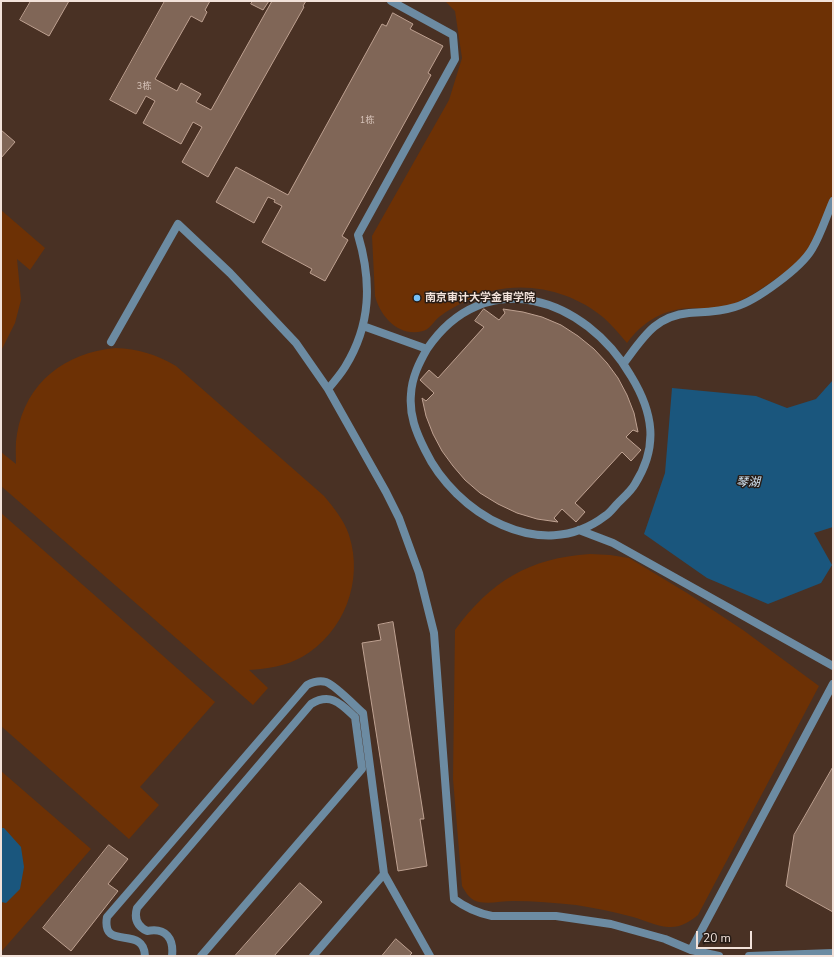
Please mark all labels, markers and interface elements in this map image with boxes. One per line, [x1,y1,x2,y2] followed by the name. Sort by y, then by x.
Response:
[137,82,151,92] house number: 3栋
[360,116,374,126] house number: 1栋
[425,291,535,305] place label: 南京审计大学金审学院
[412,293,422,303] marker: 南京审计大学金审学院
[736,476,760,490] water label: 琴湖
[698,923,754,949] scale bar
[703,930,731,946] text: 20 m

